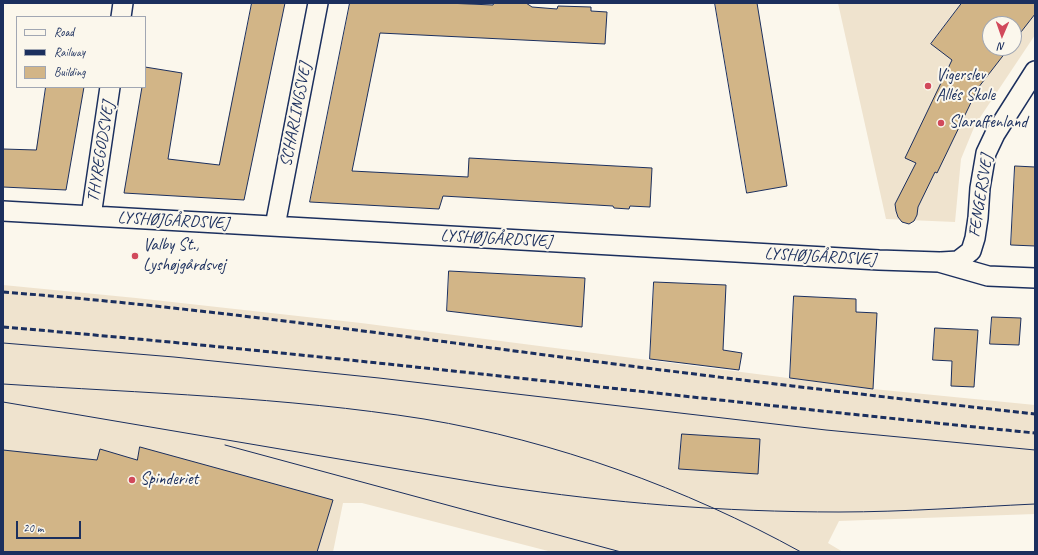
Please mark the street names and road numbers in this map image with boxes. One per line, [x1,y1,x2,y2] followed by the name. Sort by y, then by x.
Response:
[276,61,316,169] street label: SCHARLINGSVEJ
[83,100,119,204] street label: THYREGODSVEJ
[964,153,998,239] street label: FENGERSVEJ
[117,208,229,234] street label: LYSHØJGÅRDSVEJ
[440,226,552,252] street label: LYSHØJGÅRDSVEJ
[764,244,876,270] street label: LYSHØJGÅRDSVEJ

